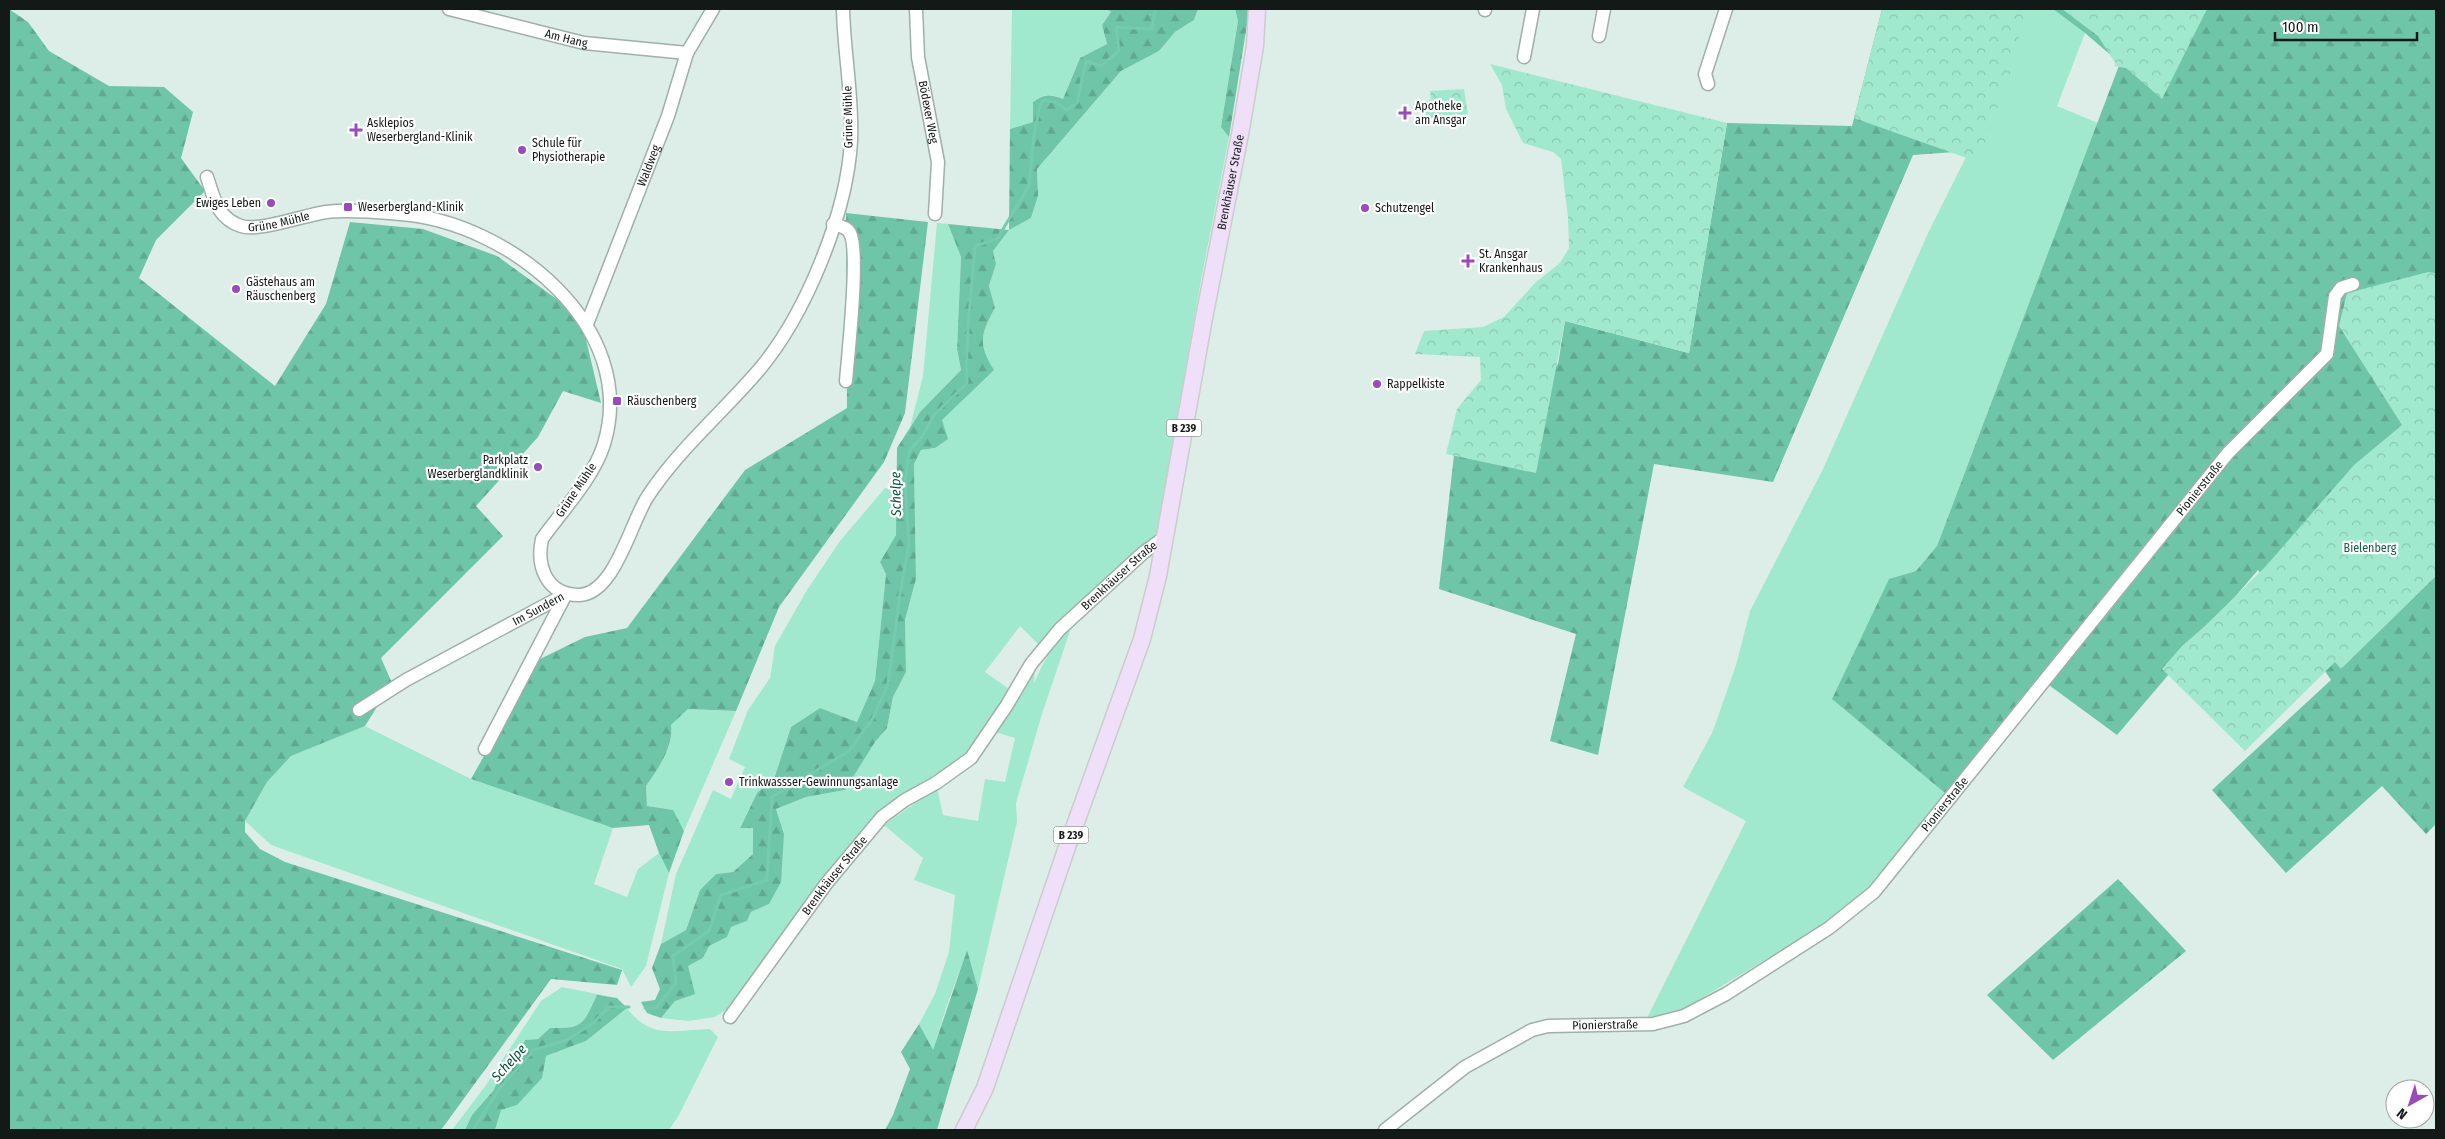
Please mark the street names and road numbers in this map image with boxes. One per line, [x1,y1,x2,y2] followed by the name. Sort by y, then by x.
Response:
[544,26,589,50] street label: Am Hang
[916,79,941,145] street label: Bödexer Weg
[840,86,856,148] street label: Grüne Mühle
[1214,133,1247,231] street label: Brenkhäuser Straße
[634,142,663,188] street label: Waldweg
[248,209,311,234] street label: Grüne Mühle
[1166,419,1202,436] road number: B 239
[2173,458,2226,518] street label: Pionierstraße
[553,460,599,520] street label: Grüne Mühle
[1078,538,1160,613] street label: Brenkhäuser Straße
[510,589,567,628] street label: Im Sundern
[1919,774,1971,834] street label: Pionierstraße
[1054,826,1088,844] road number: B 239
[799,833,870,918] street label: Brenkhäuser Straße
[1572,1017,1638,1033] street label: Pionierstraße

